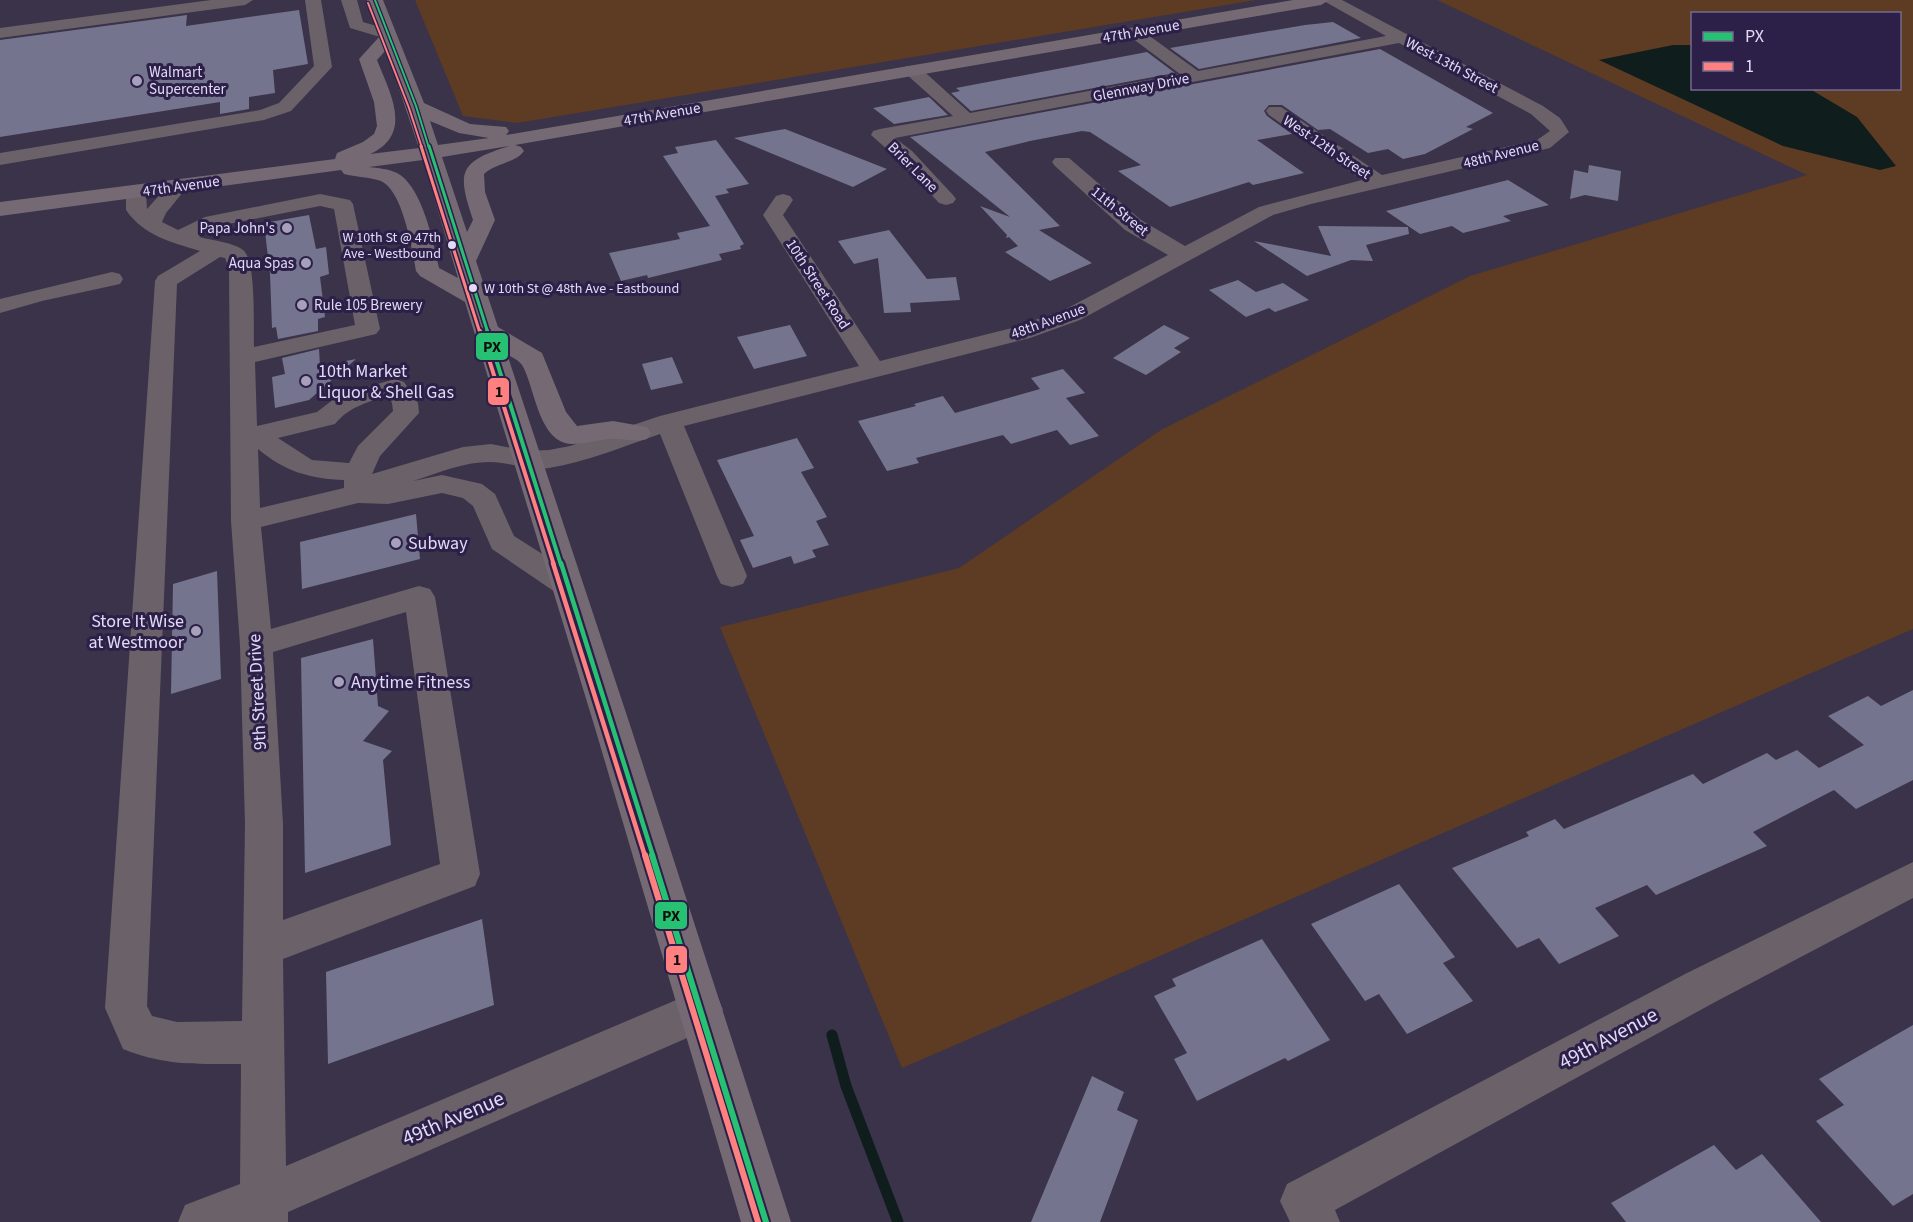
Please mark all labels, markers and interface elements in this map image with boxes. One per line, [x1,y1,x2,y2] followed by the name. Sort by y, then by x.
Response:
[1691,12,1901,90] legend
[1101,14,1181,49] street label: 47th Avenue
[1745,24,1764,49] text: PX
[1402,32,1502,99] street label: West 13th Street
[1745,54,1754,79] text: 1
[149,62,226,100] place label: Walmart Supercenter
[1091,68,1191,107] street label: Glennway Drive
[130,74,144,88] marker: Walmart Supercenter
[622,97,702,132] street label: 47th Avenue
[1279,110,1375,185] street label: West 12th Street
[1461,135,1541,174] street label: 48th Avenue
[883,137,943,197] street label: Brier Lane
[141,171,221,202] street label: 47th Avenue
[1086,182,1153,241] street label: 11th Street
[200,218,275,239] place label: Papa John's
[280,221,294,235] marker: Papa John's
[343,228,441,264] place label: W 10th St @ 47th Ave - Westbound
[780,235,855,334] street label: 10th Street Road
[446,239,458,251] marker: W 10th St @ 47th Ave - Westbound
[229,253,294,274] place label: Aqua Spas
[299,256,313,270] marker: Aqua Spas
[484,279,679,299] place label: W 10th St @ 48th Ave - Eastbound
[467,282,479,294] marker: W 10th St @ 48th Ave - Eastbound
[314,295,422,316] place label: Rule 105 Brewery
[295,298,309,312] marker: Rule 105 Brewery
[1008,298,1088,345] street label: 48th Avenue
[475,332,509,361] line badge: PX
[483,336,501,358] text: PX
[318,359,454,405] place label: 10th Market Liquor & Shell Gas
[299,374,313,388] marker: 10th Market Liquor & Shell Gas
[487,377,510,406] line badge: 1
[495,381,503,403] text: 1
[408,531,468,556] place label: Subway
[389,536,403,550] marker: Subway
[88,609,185,655] place label: Store It Wise at Westmoor
[189,624,203,638] marker: Store It Wise at Westmoor
[242,633,273,751] street label: 9th Street Drive
[351,670,470,695] place label: Anytime Fitness
[332,675,346,689] marker: Anytime Fitness
[654,901,688,930] line badge: PX
[662,905,680,927] text: PX
[665,945,688,974] line badge: 1
[673,949,681,971] text: 1
[1553,999,1663,1077] street label: 49th Avenue
[397,1083,509,1153] street label: 49th Avenue

